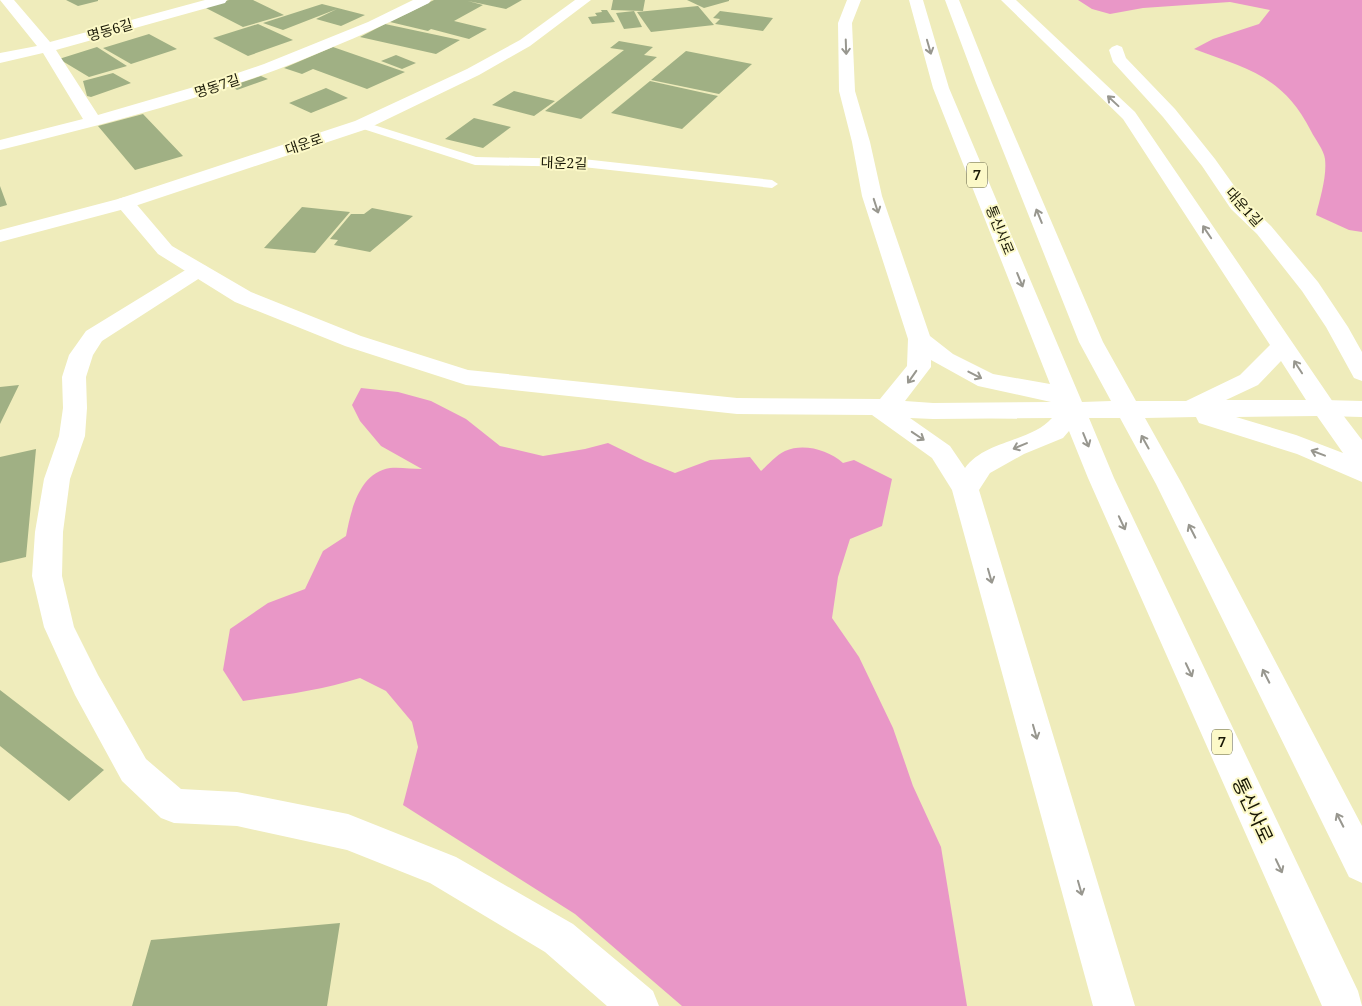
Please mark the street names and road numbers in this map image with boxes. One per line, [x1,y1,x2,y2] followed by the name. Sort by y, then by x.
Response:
[85,14,135,45] street label: 명동6길
[192,69,242,102] street label: 명동7길
[282,128,325,159] street label: 대운로
[540,152,588,173] street label: 대운2길
[967,162,987,188] road number: 7
[1222,183,1267,230] street label: 대운1길
[982,202,1019,257] street label: 통신사로
[1212,730,1232,754] road number: 7
[1226,773,1280,847] street label: 통신사로

